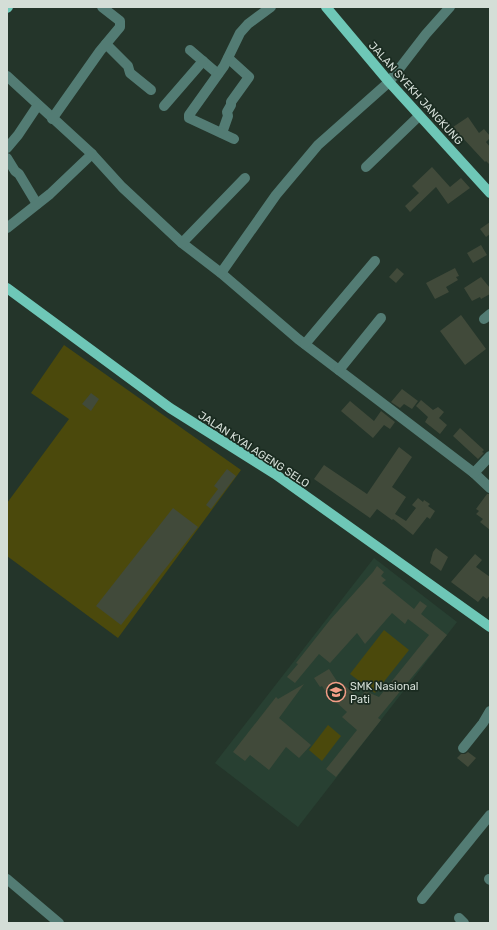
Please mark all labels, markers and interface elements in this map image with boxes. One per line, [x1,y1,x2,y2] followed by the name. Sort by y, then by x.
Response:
[366,39,465,148] street label: JALAN SYEKH JANGKUNG
[196,409,312,490] street label: JALAN KYAI AGENG SELO
[350,680,419,706] place label: SMK Nasional Pati
[325,681,347,703] school or university icon: SMK Nasional Pati

